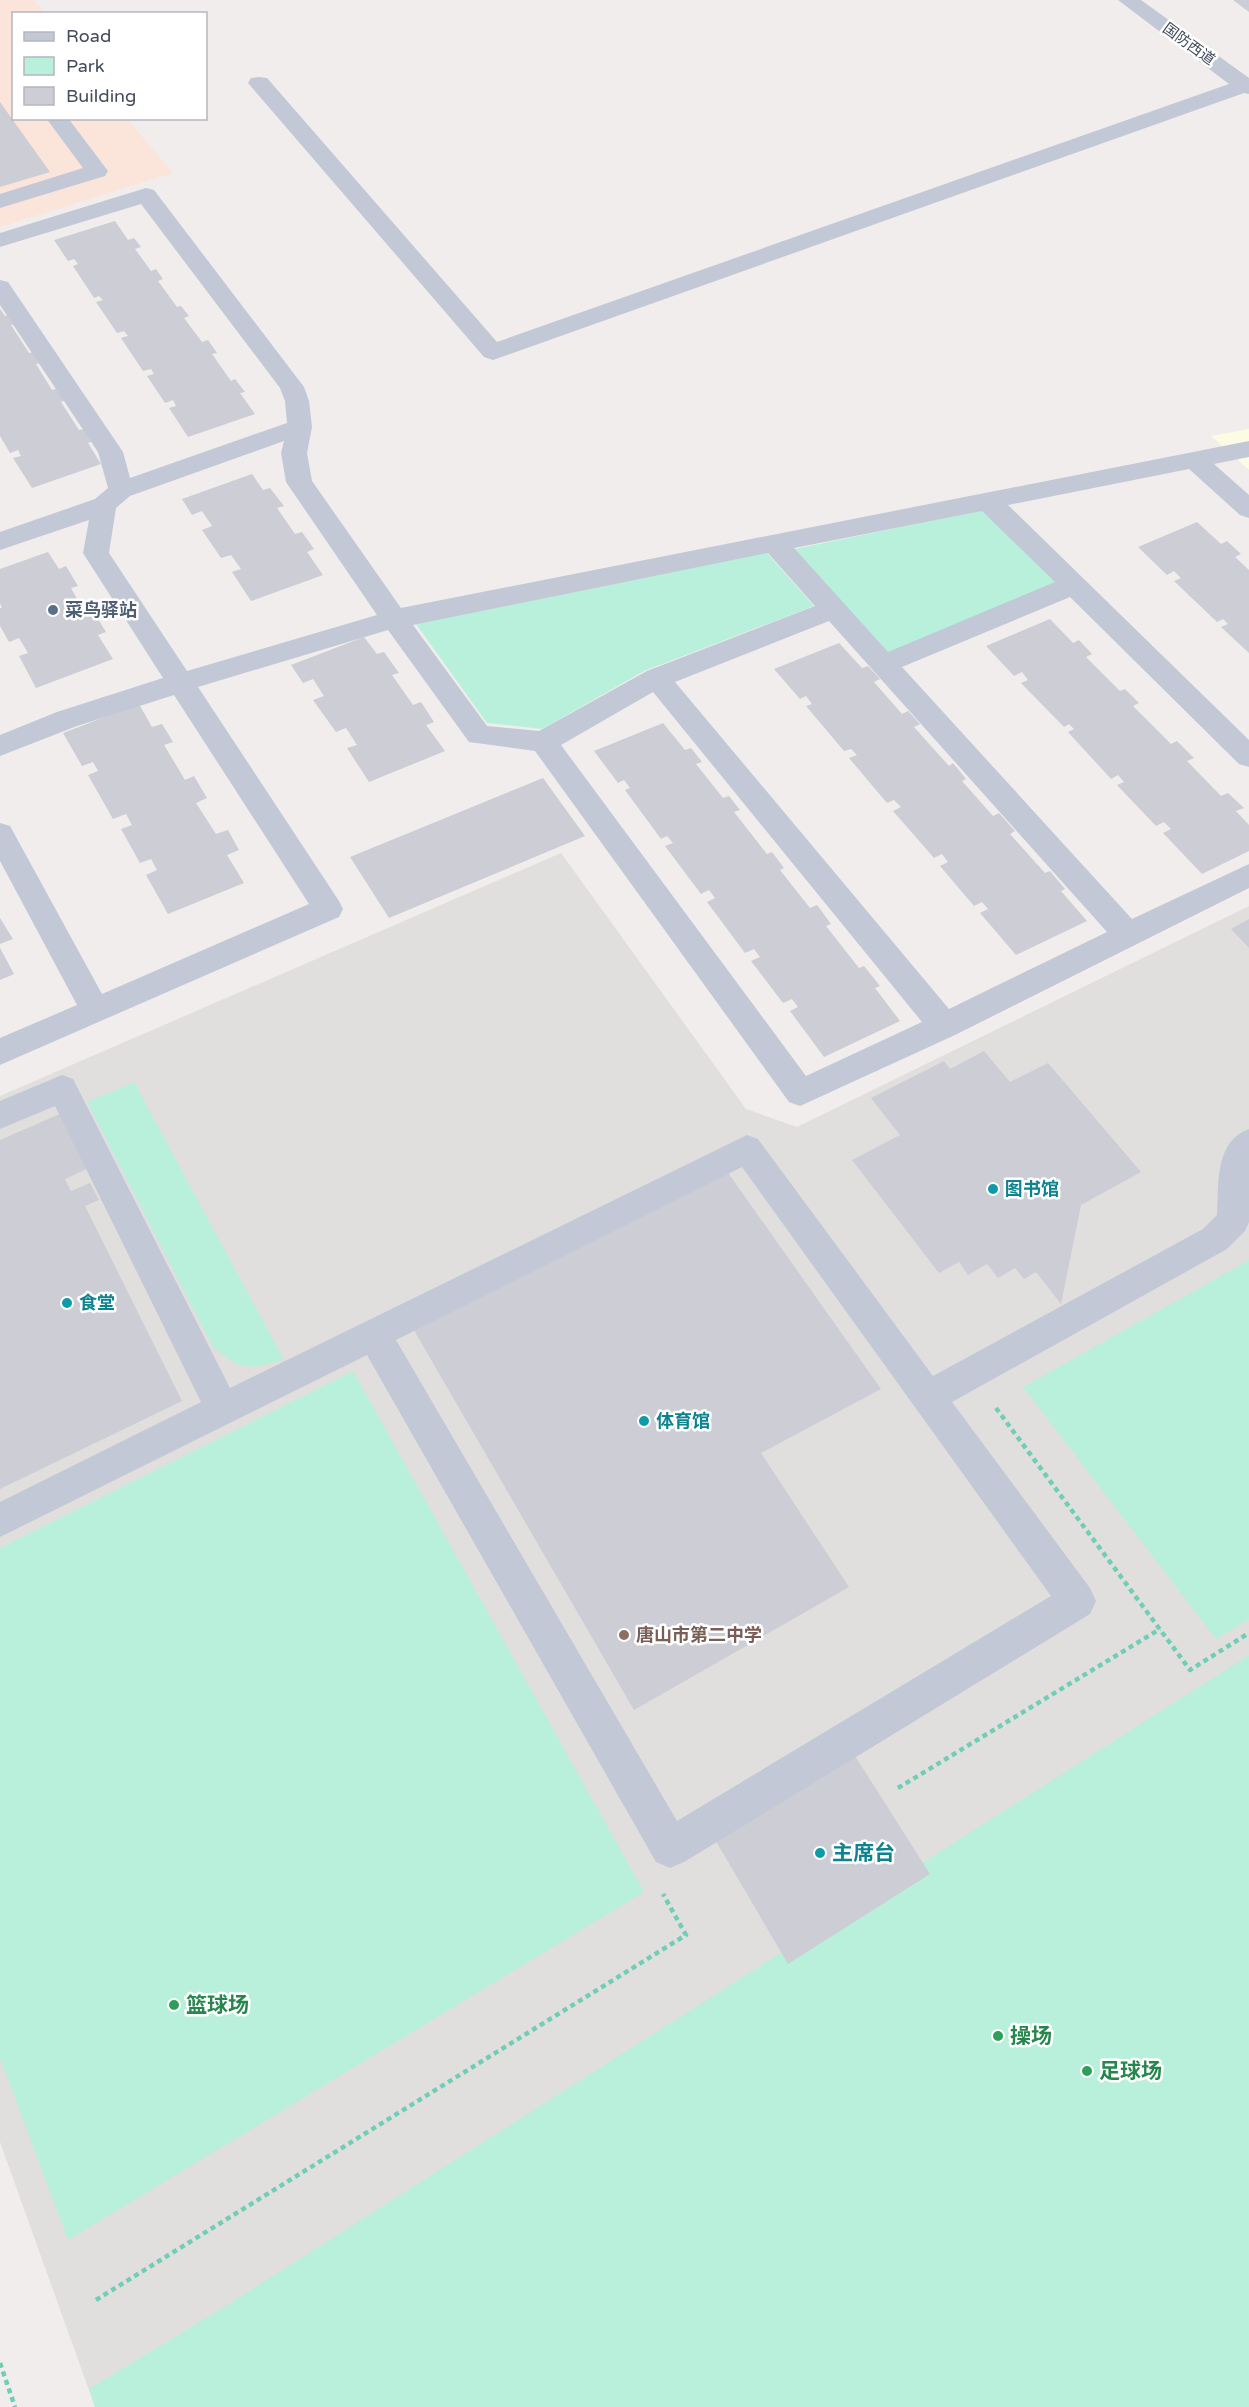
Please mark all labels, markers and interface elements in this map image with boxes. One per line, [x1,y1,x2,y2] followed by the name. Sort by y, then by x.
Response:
[12,12,207,120] legend
[1159,19,1219,69] street label: 国防西道
[66,25,111,47] text: Road
[66,55,105,77] text: Park
[66,85,136,107] text: Building
[65,599,137,621] place label: 菜鸟驿站
[46,603,60,617] marker: 菜鸟驿站
[1005,1178,1059,1200] place label: 图书馆
[986,1182,1000,1196] marker: 图书馆
[79,1292,115,1314] place label: 食堂
[60,1296,74,1310] marker: 食堂
[656,1410,710,1432] place label: 体育馆
[637,1414,651,1428] marker: 体育馆
[636,1624,762,1646] place label: 唐山市第二中学
[617,1628,631,1642] marker: 唐山市第二中学
[832,1841,895,1866] place label: 主席台
[813,1846,827,1860] marker: 主席台
[186,1993,249,2018] place label: 篮球场
[167,1998,181,2012] marker: 篮球场
[1010,2024,1052,2049] place label: 操场
[991,2029,1005,2043] marker: 操场
[1099,2059,1162,2084] place label: 足球场
[1080,2064,1094,2078] marker: 足球场

